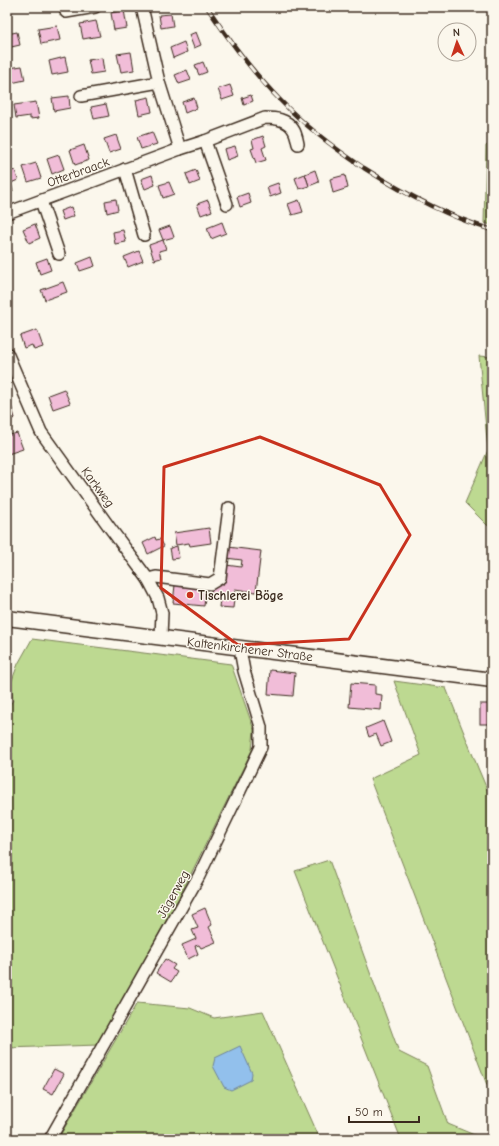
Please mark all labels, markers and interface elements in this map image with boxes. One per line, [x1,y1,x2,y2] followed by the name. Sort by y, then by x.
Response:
[437,22,477,62] north arrow
[453,26,460,39] text: N
[45,154,112,190] street label: Otterbraack
[78,464,118,510] street label: Karkweg
[198,588,284,603] place label: Tischlerei Böge
[185,590,195,600] marker: Tischlerei Böge
[186,634,314,664] street label: Kaltenkirchener Straße
[154,868,192,920] street label: Jägerweg
[349,1098,419,1124] scale bar
[355,1105,383,1119] text: 50 m

